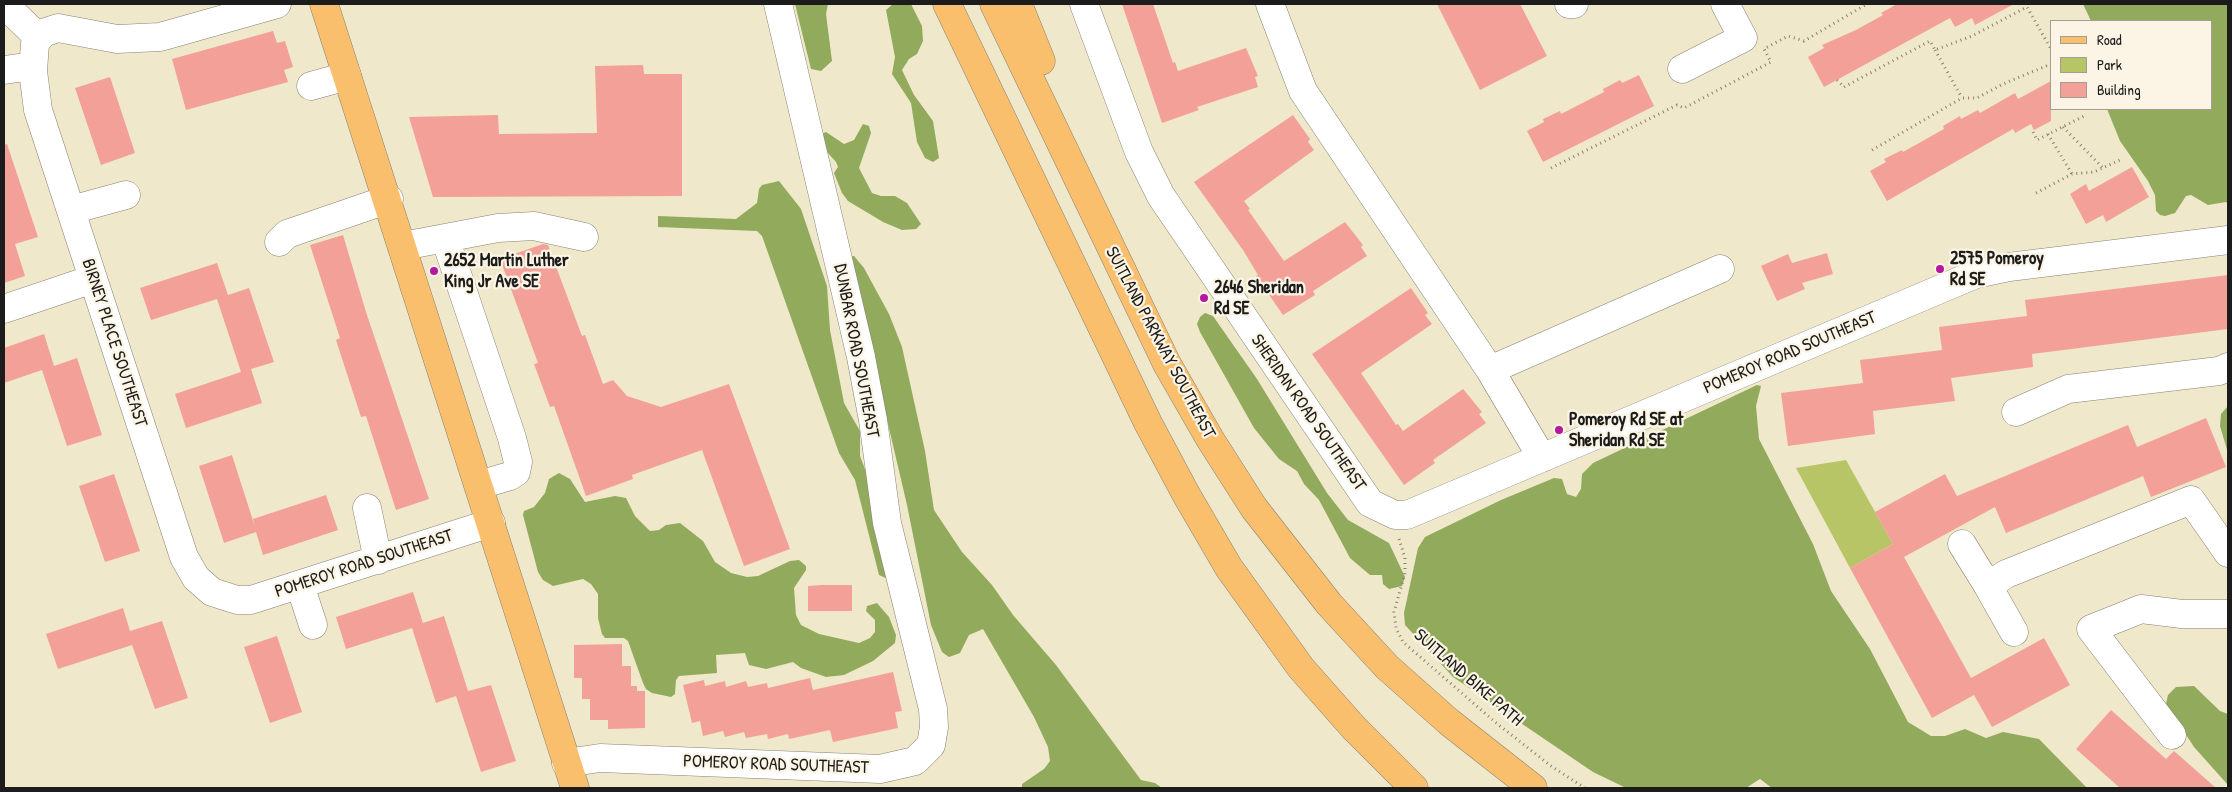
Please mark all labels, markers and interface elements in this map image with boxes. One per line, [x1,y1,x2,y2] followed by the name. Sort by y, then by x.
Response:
[2050,20,2212,110] legend
[2097,29,2122,50] text: Road
[2097,54,2122,75] text: Park
[2097,79,2141,100] text: Building
[1100,243,1220,443] street label: SUITLAND PARKWAY SOUTHEAST
[1950,248,2044,290] place label: 2575 Pomeroy Rd SE
[444,250,569,292] place label: 2652 Martin Luther King Jr Ave SE
[77,256,151,430] street label: BIRNEY PLACE SOUTHEAST
[829,262,883,440] street label: DUNBAR ROAD SOUTHEAST
[1934,263,1946,275] marker: 2575 Pomeroy Rd SE
[428,265,440,277] marker: 2652 Martin Luther King Jr Ave SE
[1214,277,1304,320] place label: 2646 Sheridan Rd SE
[1198,292,1210,304] marker: 2646 Sheridan Rd SE
[1700,307,1880,399] street label: POMEROY ROAD SOUTHEAST
[1246,331,1370,495] street label: SHERIDAN ROAD SOUTHEAST
[1569,409,1683,452] place label: Pomeroy Rd SE at Sheridan Rd SE
[1553,424,1565,436] marker: Pomeroy Rd SE at Sheridan Rd SE
[272,525,456,603] street label: POMEROY ROAD SOUTHEAST
[1409,625,1527,731] street label: SUITLAND BIKE PATH
[683,751,869,779] street label: POMEROY ROAD SOUTHEAST

